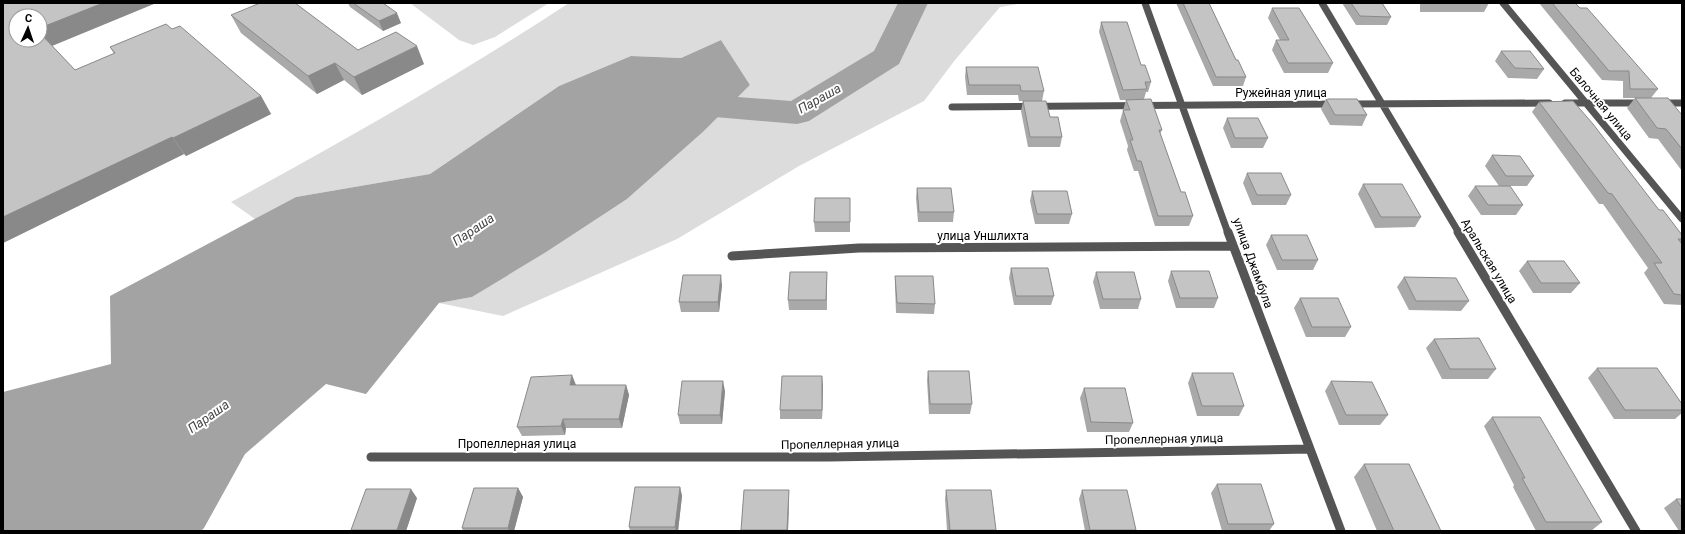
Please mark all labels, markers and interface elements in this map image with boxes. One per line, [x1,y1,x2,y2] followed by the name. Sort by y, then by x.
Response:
[8,8,48,48] north arrow
[25,12,32,25] text: С
[1567,65,1635,143] street label: Балочная улица
[795,80,843,116] water label: Параша
[1235,86,1327,100] street label: Ружейная улица
[450,210,497,249] water label: Параша
[1230,216,1276,310] street label: улица Джамбула
[1458,216,1520,306] street label: Аральская улица
[937,229,1029,243] street label: улица Уншлихта
[185,397,232,436] water label: Параша
[1105,431,1223,447] street label: Пропеллерная улица
[781,436,899,452] street label: Пропеллерная улица
[458,437,576,451] street label: Пропеллерная улица

